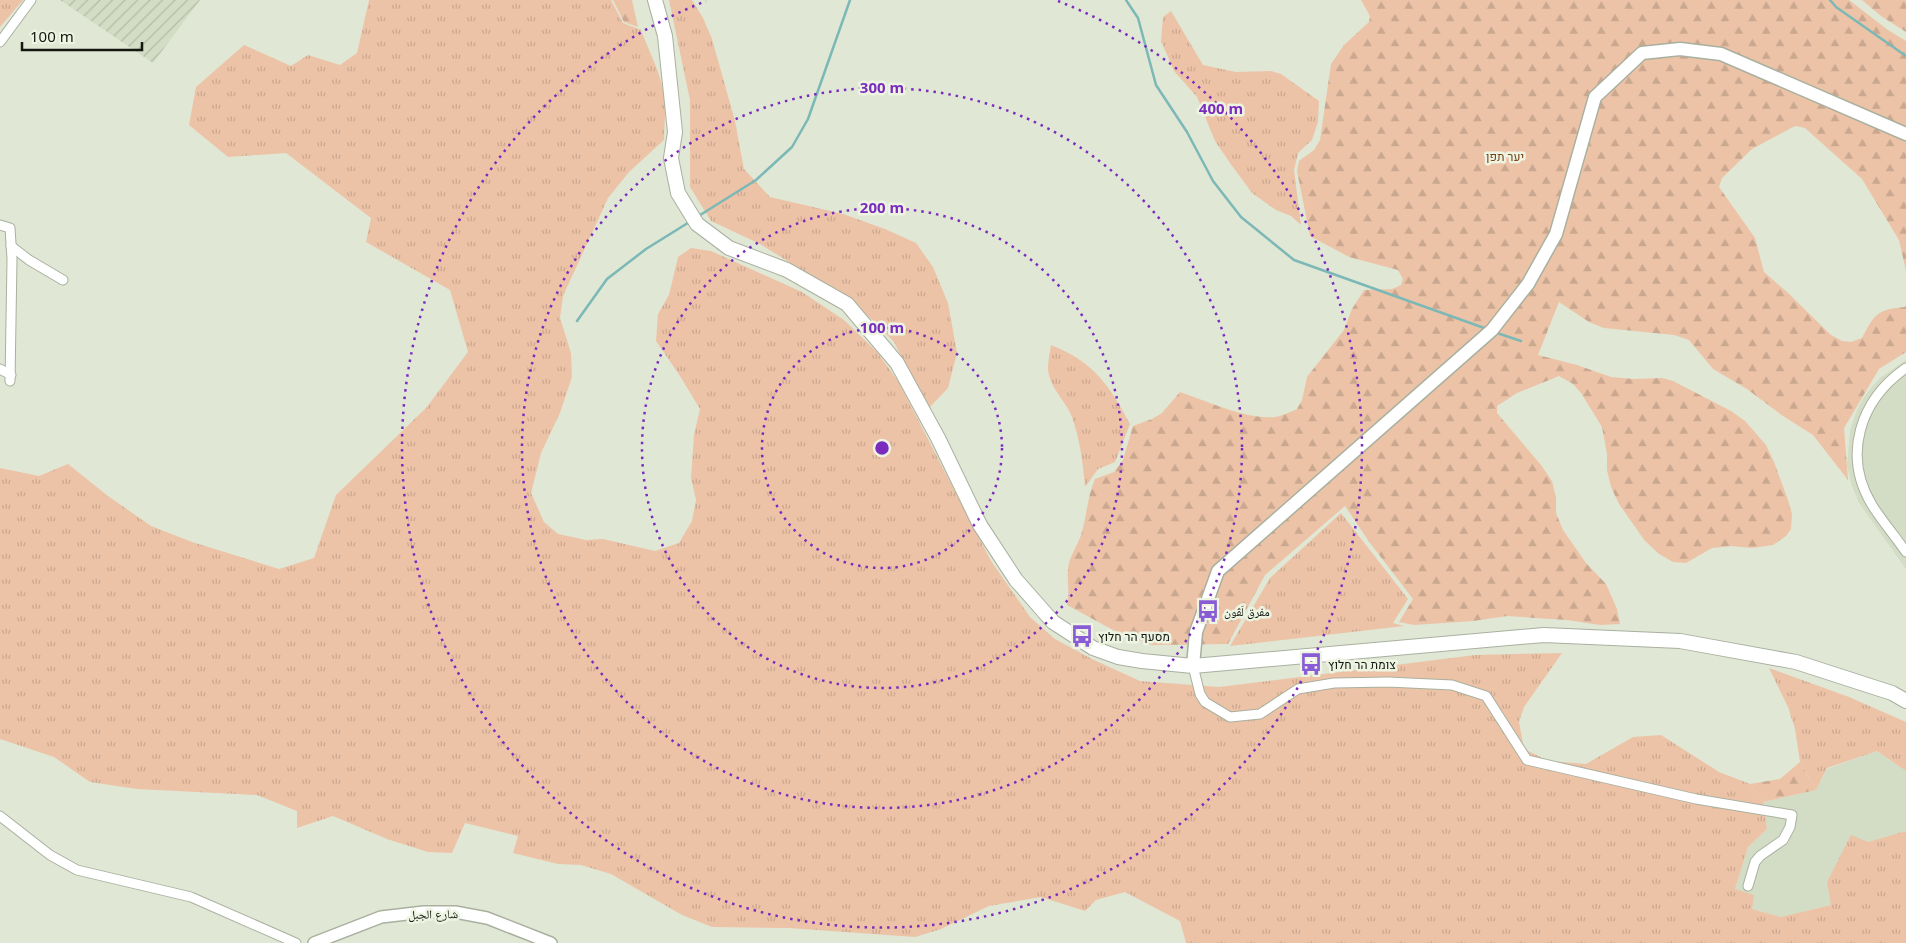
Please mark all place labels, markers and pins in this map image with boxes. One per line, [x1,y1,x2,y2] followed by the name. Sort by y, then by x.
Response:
[873,439,891,457] centre of rings
[1195,598,1221,624] bus stop icon: مفرق لَڤون
[1224,603,1270,620] place label: مفرق لَڤون
[1069,623,1095,649] bus stop icon: מסעף הר חלוץ
[1098,628,1170,645] place label: מסעף הר חלוץ
[1298,651,1324,677] bus stop icon: צומת הר חלוץ
[1328,656,1396,673] place label: צומת הר חלוץ

